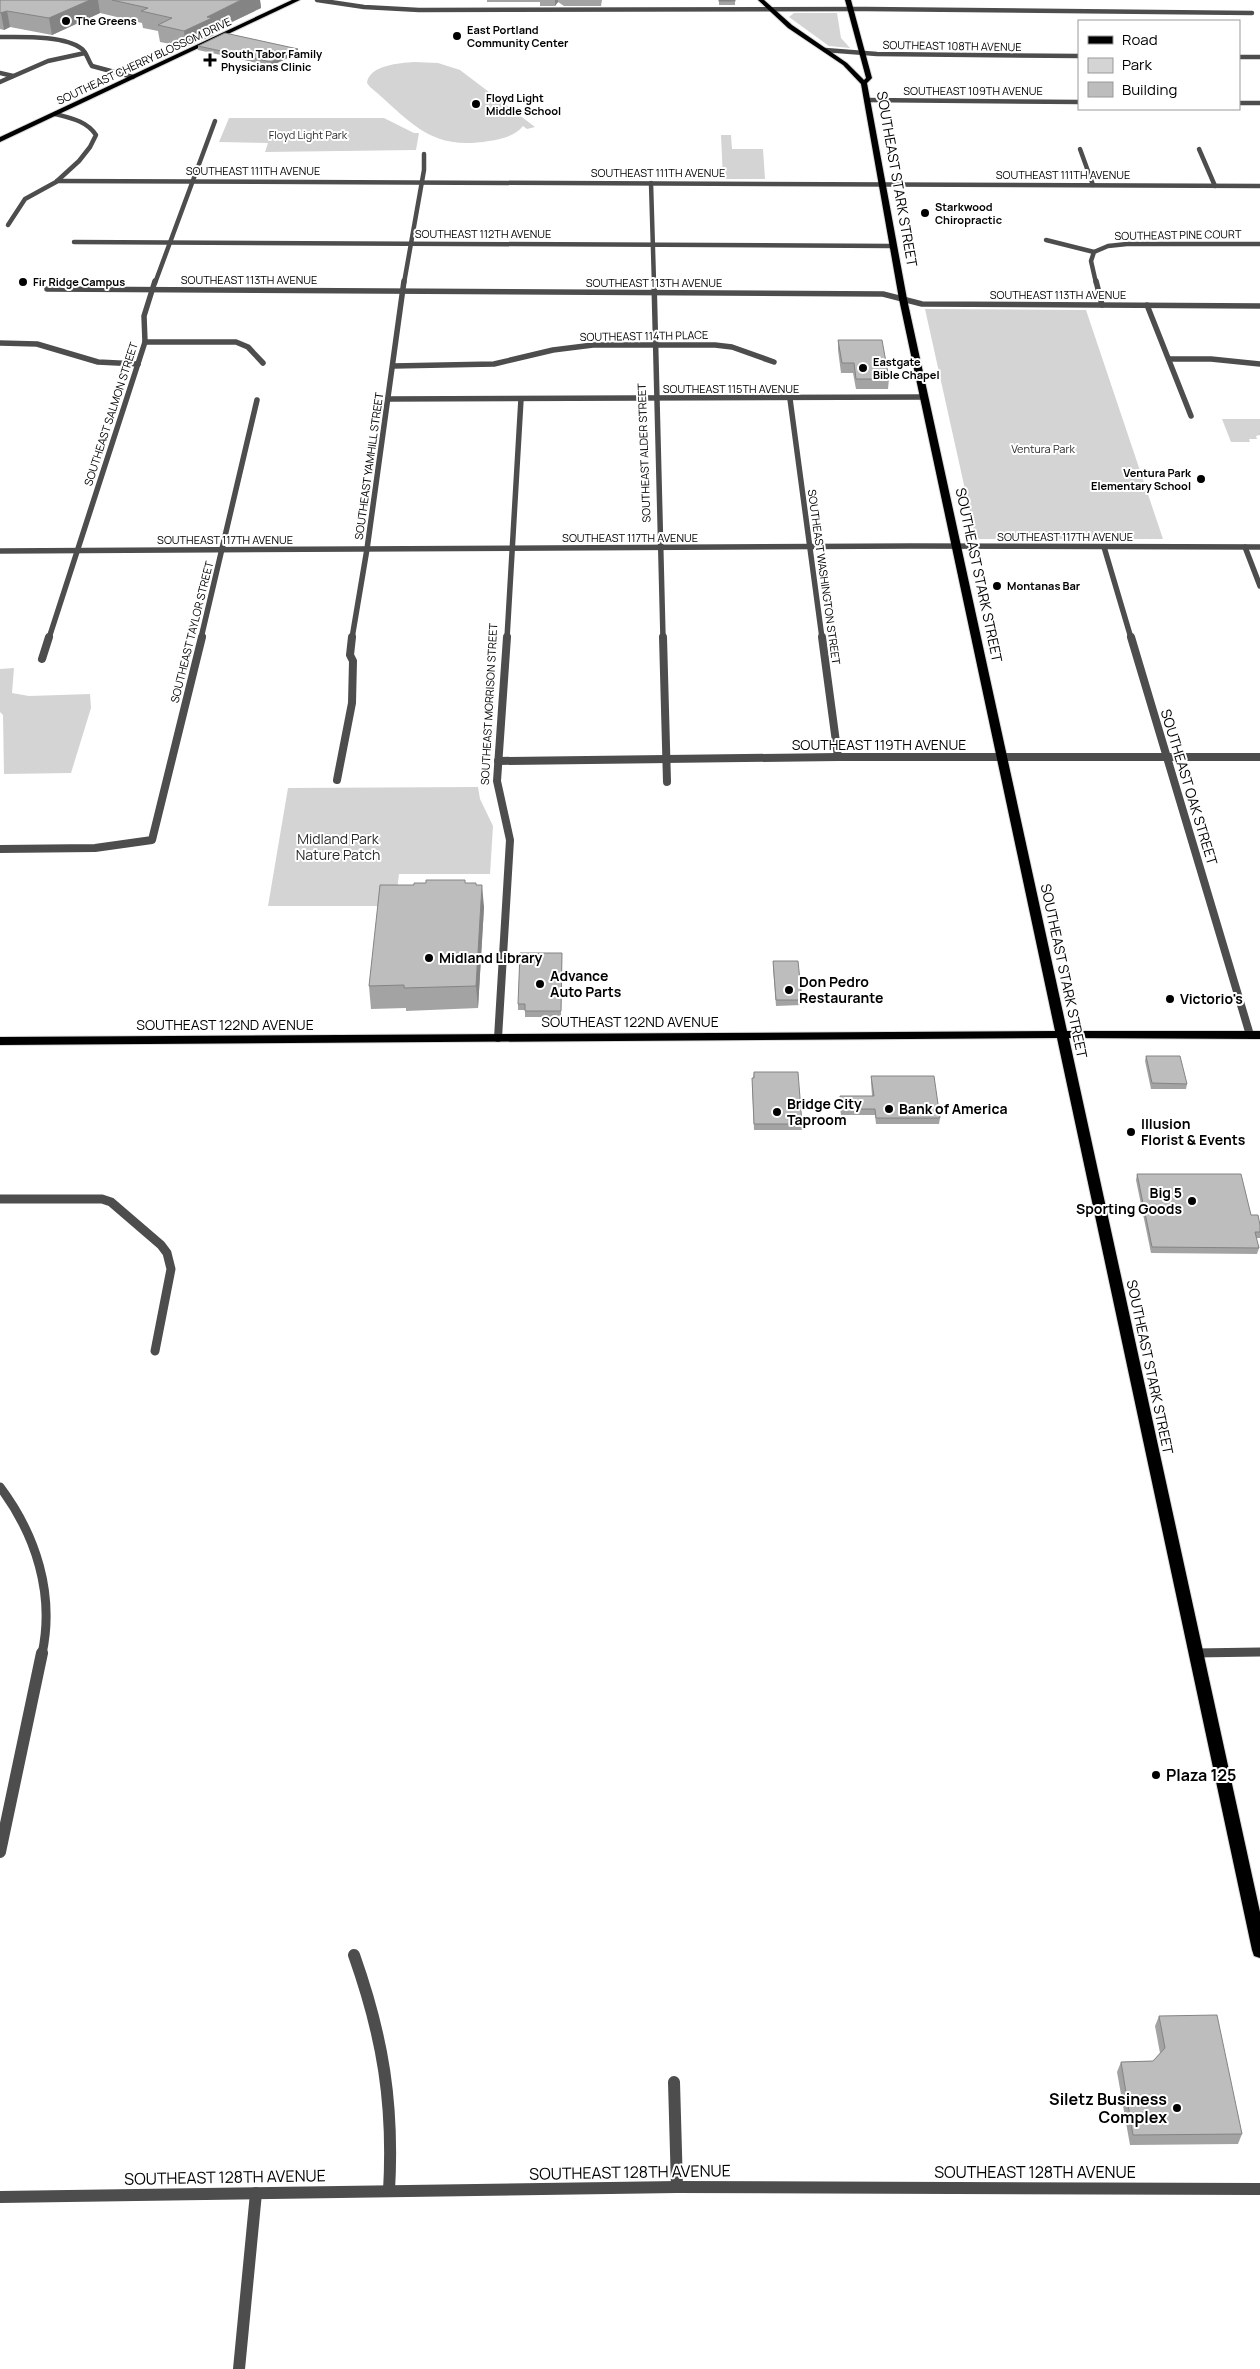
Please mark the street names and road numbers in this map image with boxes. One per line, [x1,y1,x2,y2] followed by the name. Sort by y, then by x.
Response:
[54,13,234,108] street label: SOUTHEAST CHERRY BLOSSOM DRIVE
[882,37,1022,54] street label: SOUTHEAST 108TH AVENUE
[903,83,1043,98] street label: SOUTHEAST 109TH AVENUE
[873,90,922,269] street label: SOUTHEAST STARK STREET
[186,163,320,178] street label: SOUTHEAST 111TH AVENUE
[591,165,725,180] street label: SOUTHEAST 111TH AVENUE
[996,167,1130,182] street label: SOUTHEAST 111TH AVENUE
[415,226,551,241] street label: SOUTHEAST 112TH AVENUE
[1114,226,1242,243] street label: SOUTHEAST PINE COURT
[181,272,317,287] street label: SOUTHEAST 113TH AVENUE
[586,275,722,290] street label: SOUTHEAST 113TH AVENUE
[990,287,1126,302] street label: SOUTHEAST 113TH AVENUE
[580,327,708,344] street label: SOUTHEAST 114TH PLACE
[80,340,141,488] street label: SOUTHEAST SALMON STREET
[663,381,799,396] street label: SOUTHEAST 115TH AVENUE
[634,383,653,523] street label: SOUTHEAST ALDER STREET
[351,391,386,541] street label: SOUTHEAST YAMHILL STREET
[952,486,1007,664] street label: SOUTHEAST STARK STREET
[805,488,844,666] street label: SOUTHEAST WASHINGTON STREET
[997,529,1133,544] street label: SOUTHEAST 117TH AVENUE
[562,530,698,545] street label: SOUTHEAST 117TH AVENUE
[157,532,293,547] street label: SOUTHEAST 117TH AVENUE
[167,559,216,704] street label: SOUTHEAST TAYLOR STREET
[477,622,500,785] street label: SOUTHEAST MORRISON STREET
[1157,707,1222,868] street label: SOUTHEAST OAK STREET
[792,735,966,754] street label: SOUTHEAST 119TH AVENUE
[1037,882,1092,1060] street label: SOUTHEAST STARK STREET
[541,1012,719,1031] street label: SOUTHEAST 122ND AVENUE
[136,1015,314,1034] street label: SOUTHEAST 122ND AVENUE
[1123,1278,1178,1456] street label: SOUTHEAST STARK STREET
[529,2159,731,2185] street label: SOUTHEAST 128TH AVENUE
[934,2161,1136,2183] street label: SOUTHEAST 128TH AVENUE
[124,2164,326,2190] street label: SOUTHEAST 128TH AVENUE

